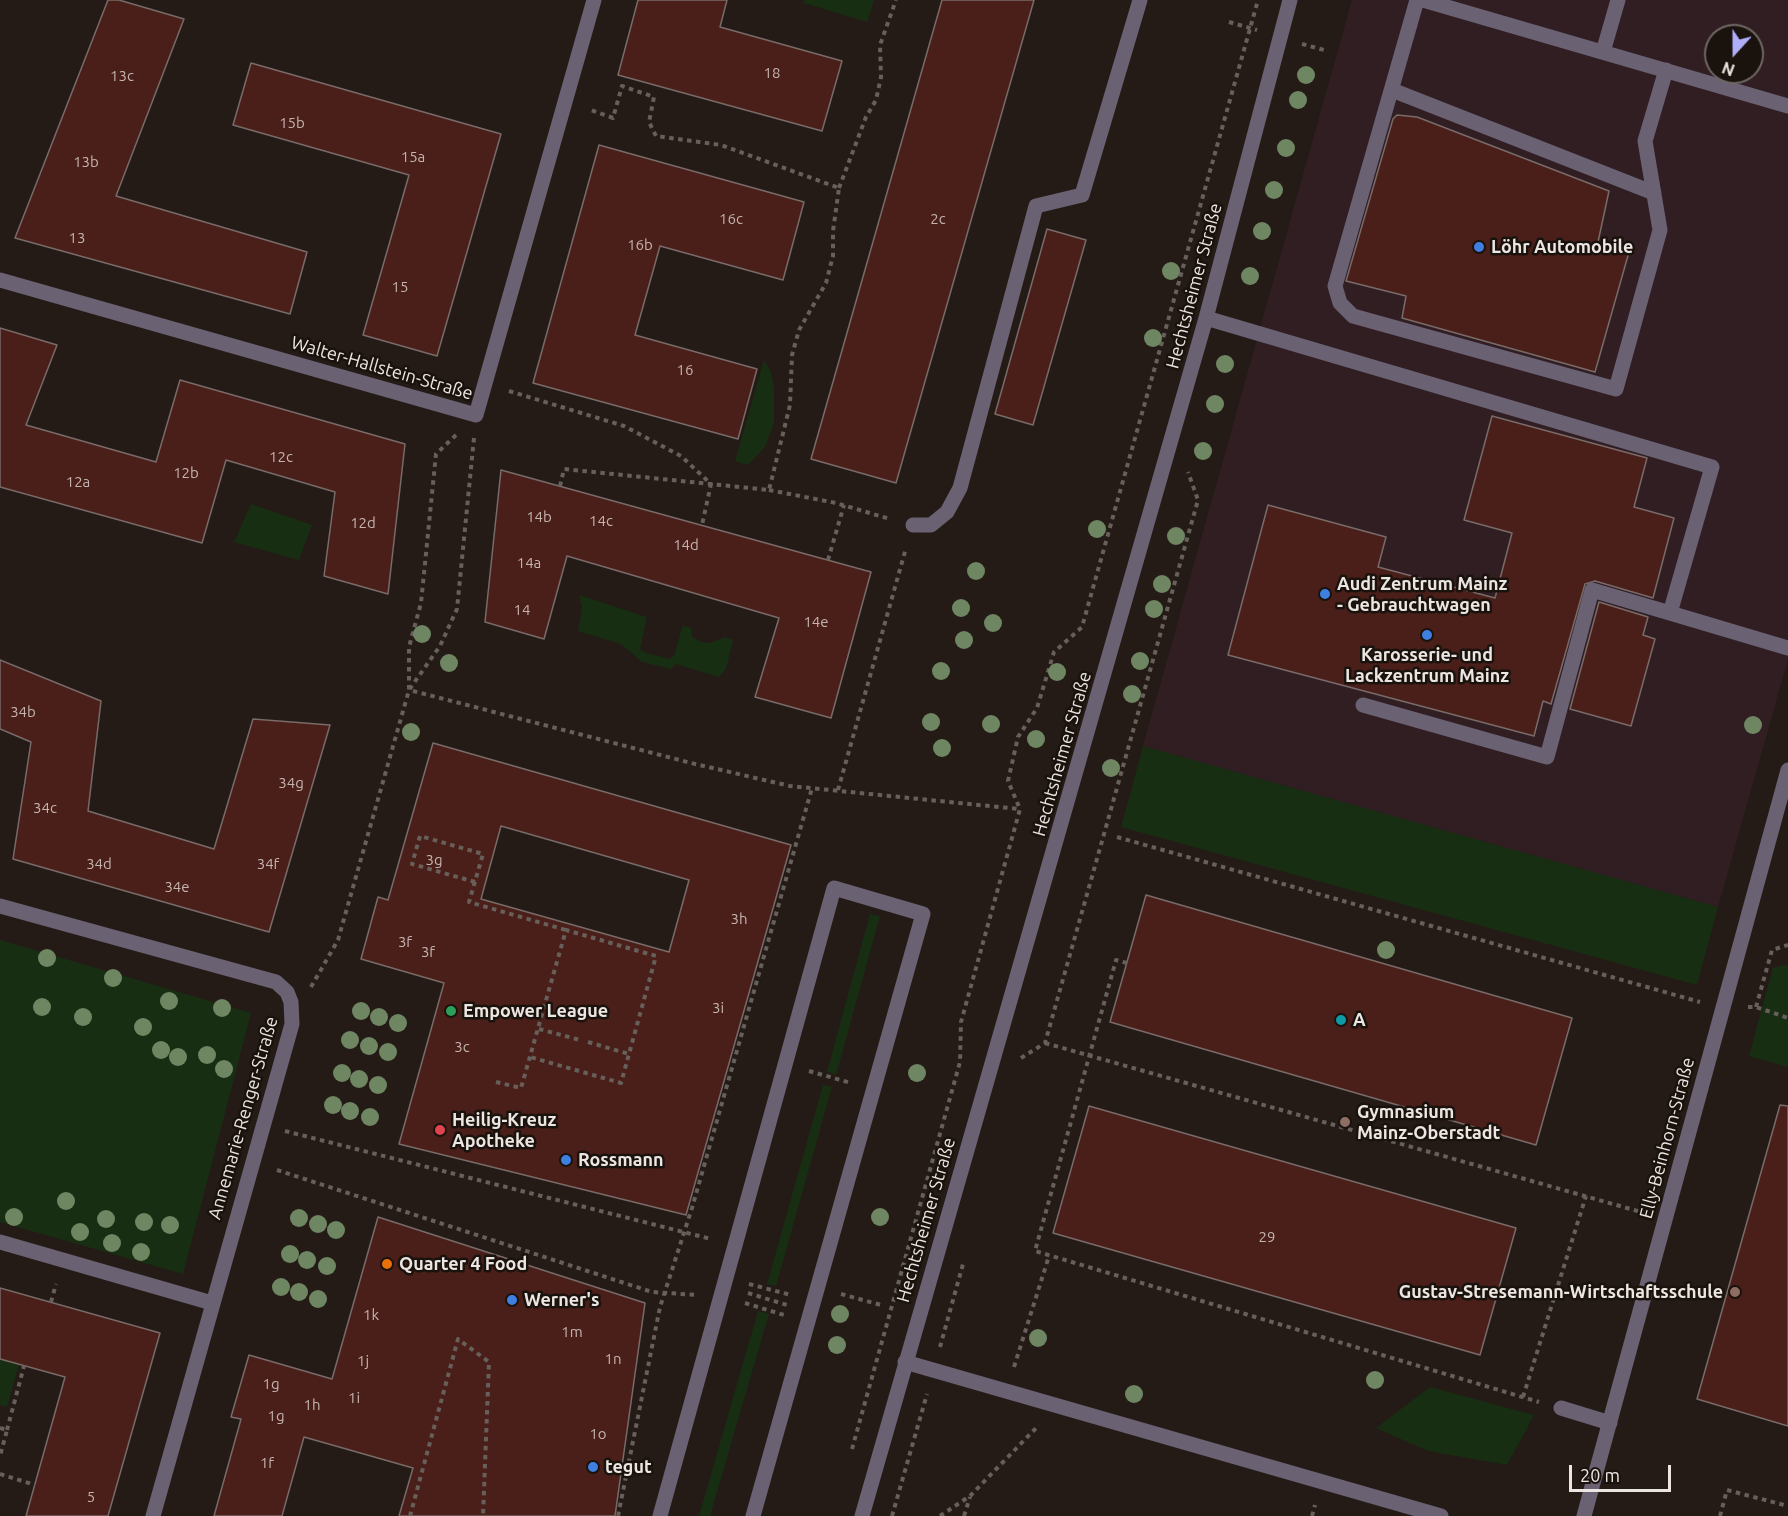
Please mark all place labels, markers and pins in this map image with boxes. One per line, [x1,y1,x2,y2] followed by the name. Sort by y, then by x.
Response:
[1491,236,1633,258] place label: Löhr Automobile
[1472,240,1486,254] marker: Löhr Automobile
[1337,573,1507,616] place label: Audi Zentrum Mainz - Gebrauchtwagen
[1318,587,1332,601] marker: Audi Zentrum Mainz - Gebrauchtwagen
[1420,628,1434,642] marker: Karosserie- und Lackzentrum Mainz
[1345,644,1509,686] place label: Karosserie- und Lackzentrum Mainz
[463,1000,608,1022] place label: Empower League
[444,1004,458,1018] marker: Empower League
[1353,1009,1366,1031] place label: A
[1334,1013,1348,1027] marker: A
[1357,1101,1500,1144] place label: Gymnasium Mainz-Oberstadt
[452,1109,556,1152] place label: Heilig-Kreuz Apotheke
[1338,1115,1352,1129] marker: Gymnasium Mainz-Oberstadt
[433,1123,447,1137] marker: Heilig-Kreuz Apotheke
[578,1149,664,1171] place label: Rossmann
[559,1153,573,1167] marker: Rossmann
[399,1253,527,1275] place label: Quarter 4 Food
[380,1257,394,1271] marker: Quarter 4 Food
[1399,1281,1723,1303] place label: Gustav-Stresemann-Wirtschaftsschule
[1728,1285,1742,1299] marker: Gustav-Stresemann-Wirtschaftsschule
[524,1289,599,1311] place label: Werner's
[505,1293,519,1307] marker: Werner's
[605,1456,652,1478] place label: tegut
[586,1460,600,1474] marker: tegut

